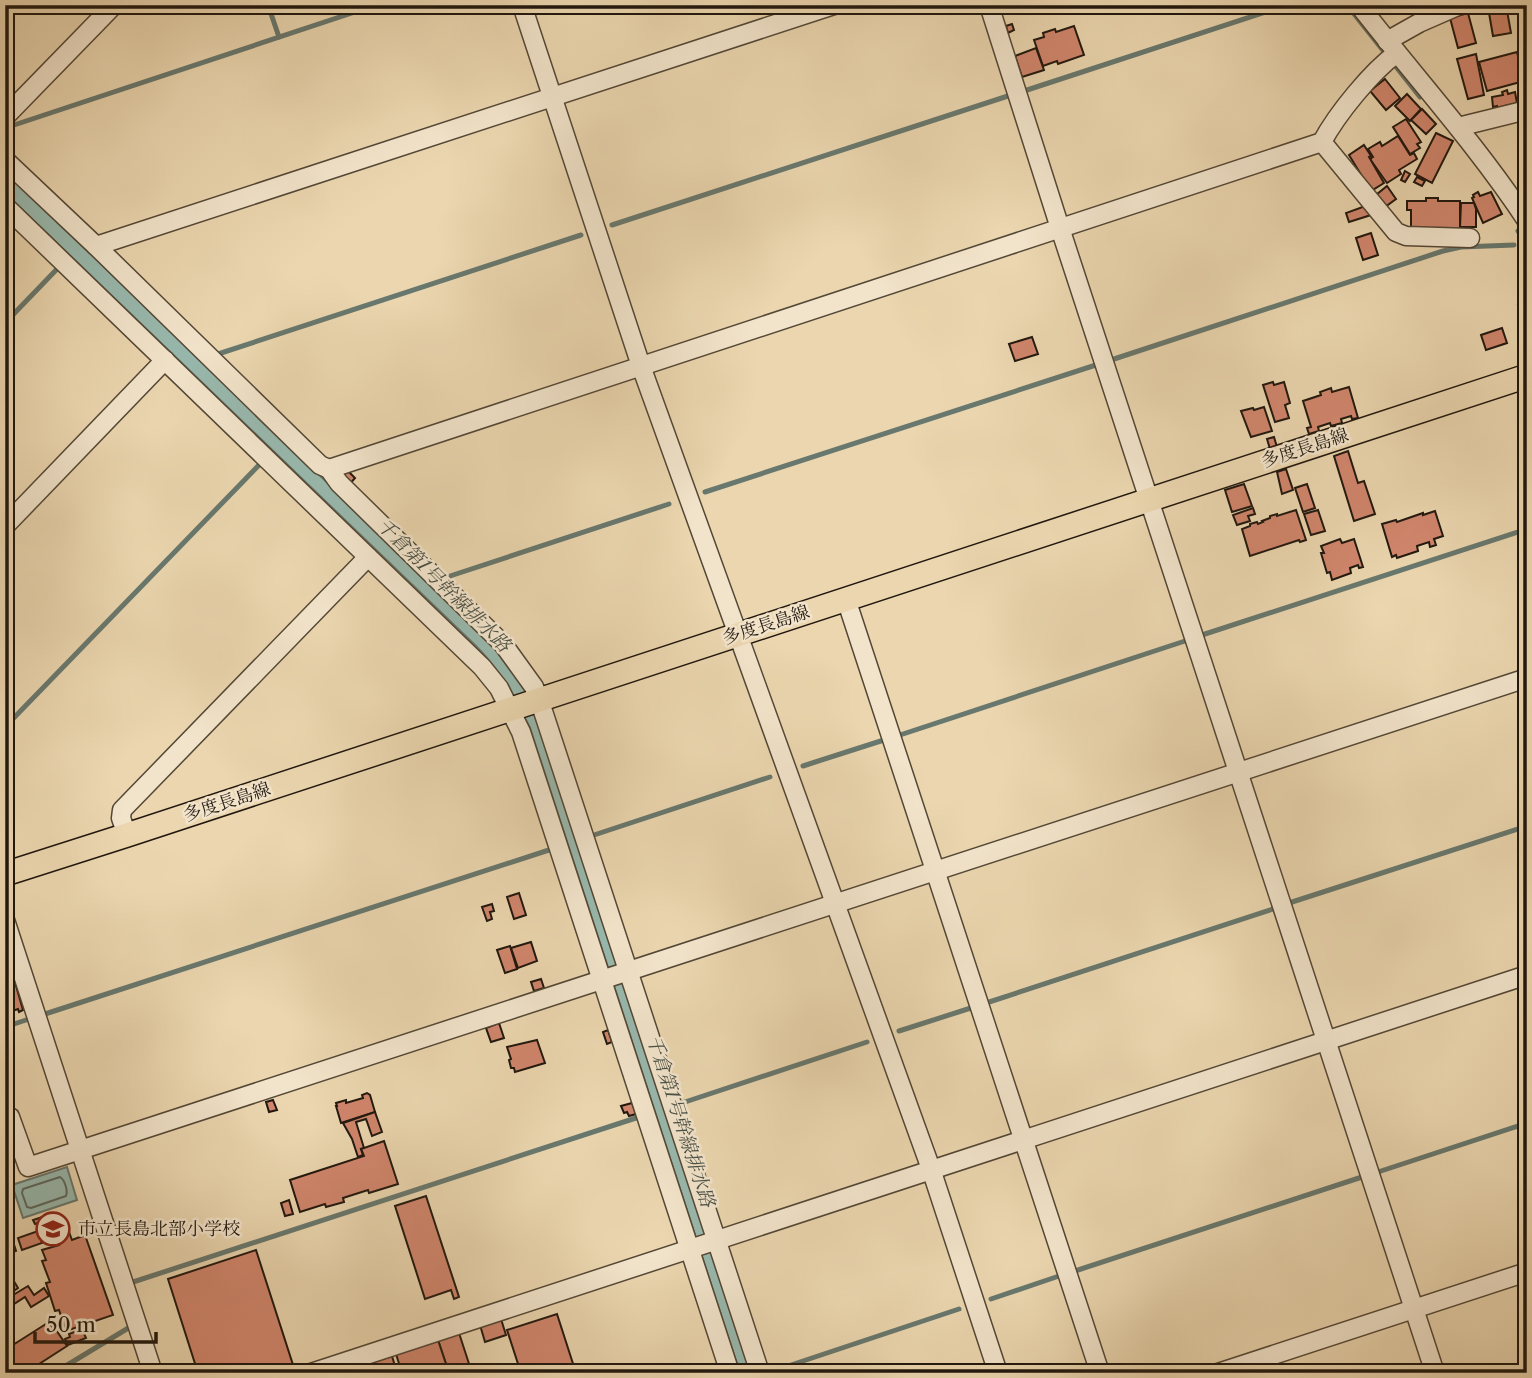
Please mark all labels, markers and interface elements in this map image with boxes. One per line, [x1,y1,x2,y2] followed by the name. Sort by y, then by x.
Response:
[1259,424,1351,472] street label: 多度長島線
[372,513,517,658] water label: 千倉第1号幹線排水路
[720,601,812,649] street label: 多度長島線
[181,778,273,826] street label: 多度長島線
[642,1032,720,1212] water label: 千倉第1号幹線排水路
[34,1210,72,1248] school or university icon: 市立長島北部小学校
[78,1218,240,1240] place label: 市立長島北部小学校
[35,1301,156,1345] scale bar
[46,1312,96,1337] text: 50 m

